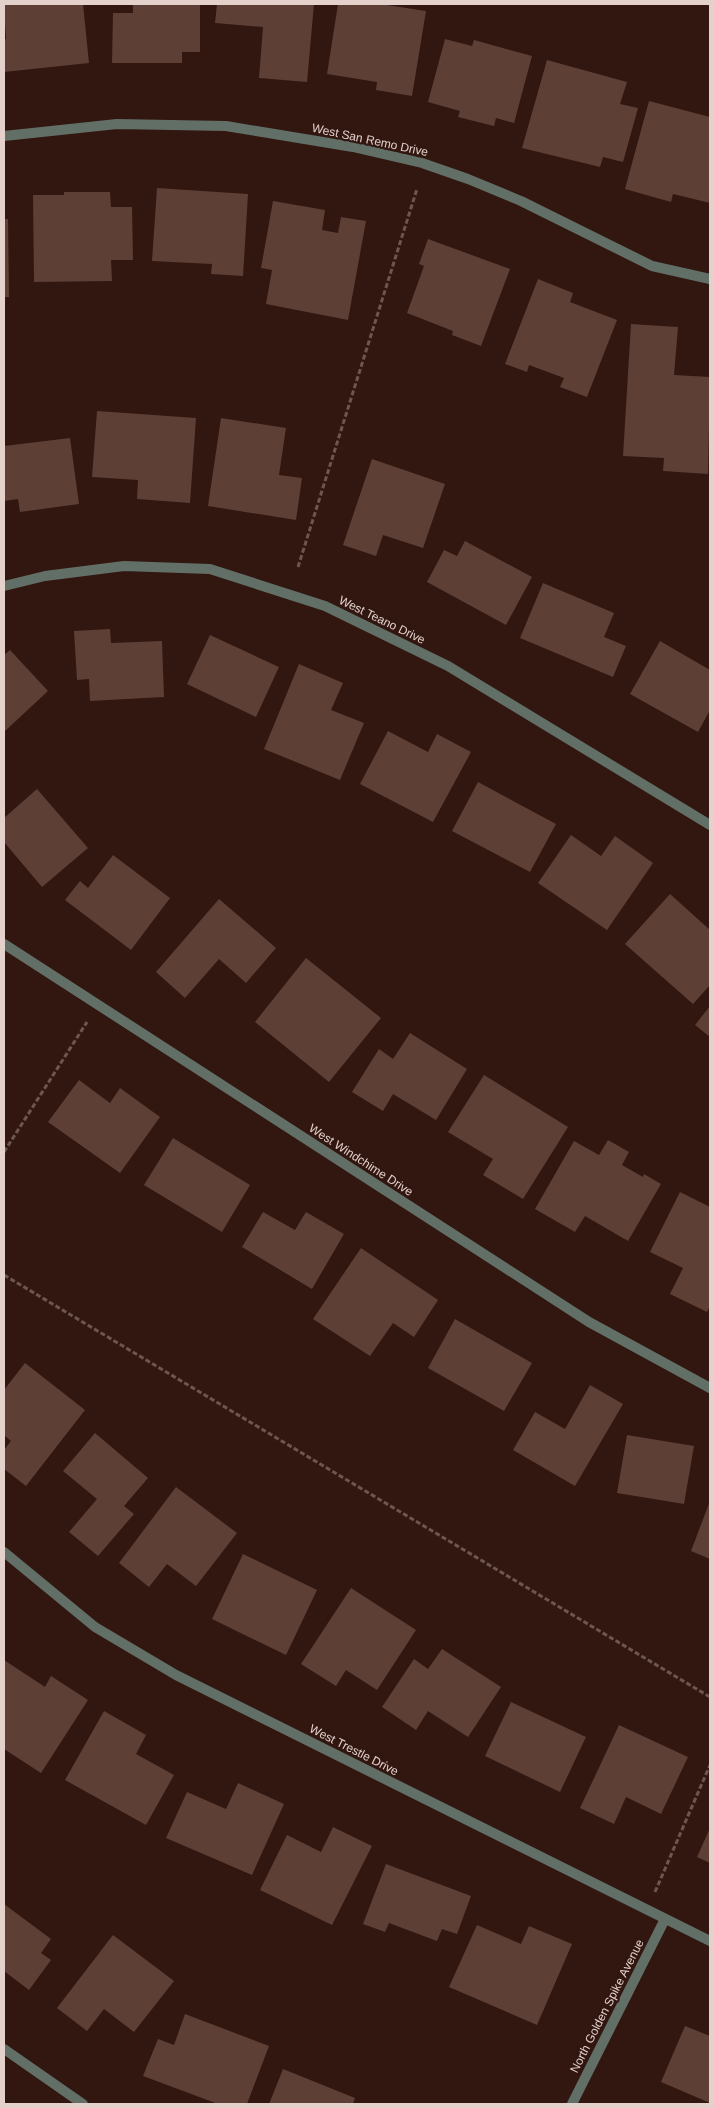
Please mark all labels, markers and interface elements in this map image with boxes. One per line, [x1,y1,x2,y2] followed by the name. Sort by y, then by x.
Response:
[311,121,430,159] street label: West San Remo Drive
[337,593,428,647] street label: West Teano Drive
[306,1121,416,1199] street label: West Windchime Drive
[307,1722,401,1779] street label: West Trestle Drive
[567,1937,647,2075] street label: North Golden Spike Avenue

